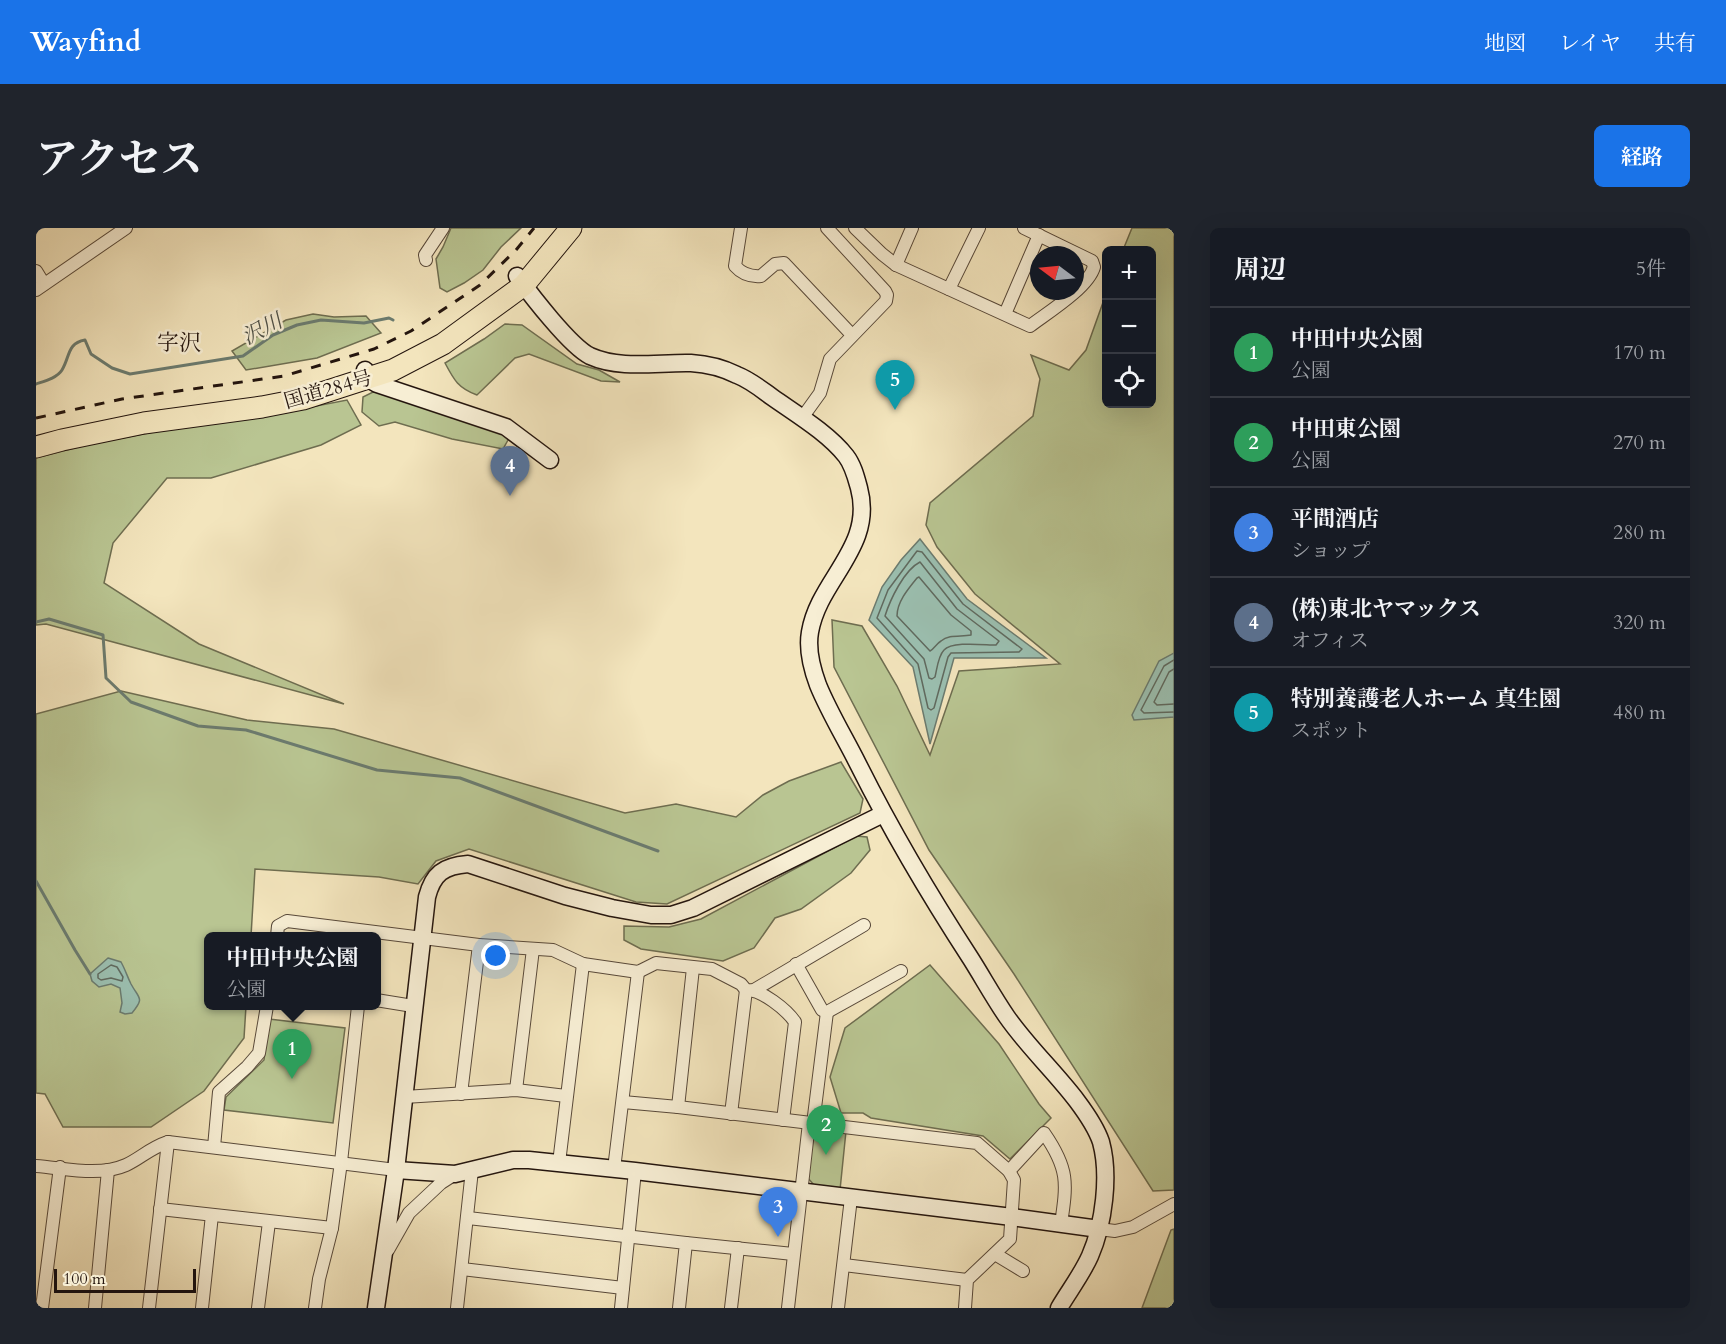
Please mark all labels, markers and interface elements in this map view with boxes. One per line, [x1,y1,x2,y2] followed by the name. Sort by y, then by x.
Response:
[30,23,141,61] text: Wayfind
[1484,29,1526,58] text: 地図
[1559,29,1621,58] text: レイヤ
[1654,29,1696,58] text: 共有
[1594,125,1690,187] button: 経路
[36,131,203,188] text: アクセス
[1030,246,1084,300] north arrow
[1102,246,1156,408] map controls
[1102,246,1156,300] button: +
[1234,252,1286,287] text: 周辺
[1636,255,1666,282] text: 5件
[1102,300,1156,354] button: −
[237,306,289,352] water label: 沢川
[1291,324,1423,354] text: 中田中央公園
[157,328,201,358] district label: 字沢
[1248,339,1259,366] text: 1
[1613,339,1666,366] text: 170 m
[1102,354,1156,408] button: locate
[1291,357,1331,384] text: 公園
[876,360,914,410] pin: 5
[281,364,375,415] street label: 国道284号
[1291,414,1401,444] text: 中田東公園
[1248,429,1259,456] text: 2
[1613,429,1666,456] text: 270 m
[490,446,530,496] pin: 4
[1291,447,1331,474] text: 公園
[1291,504,1379,534] text: 平間酒店
[1248,519,1259,546] text: 3
[1613,519,1666,546] text: 280 m
[1291,537,1371,564] text: ショップ
[1291,594,1481,624] text: (株)東北ヤマックス
[1248,609,1259,636] text: 4
[1613,609,1666,636] text: 320 m
[1291,627,1369,654] text: オフィス
[1291,684,1561,714] text: 特別養護老人ホーム 真生園
[1248,699,1259,726] text: 5
[1613,699,1666,726] text: 480 m
[1291,717,1371,744] text: スポット
[204,932,381,1010] popup
[481,941,510,970] your location
[226,943,359,973] text: 中田中央公園
[226,976,266,1003] text: 公園
[272,1030,312,1079] pin: 1
[806,1106,846,1155] pin: 2
[758,1188,798,1237] pin: 3
[54,1266,196,1294] scale bar
[63,1268,105,1290] text: 100 m

